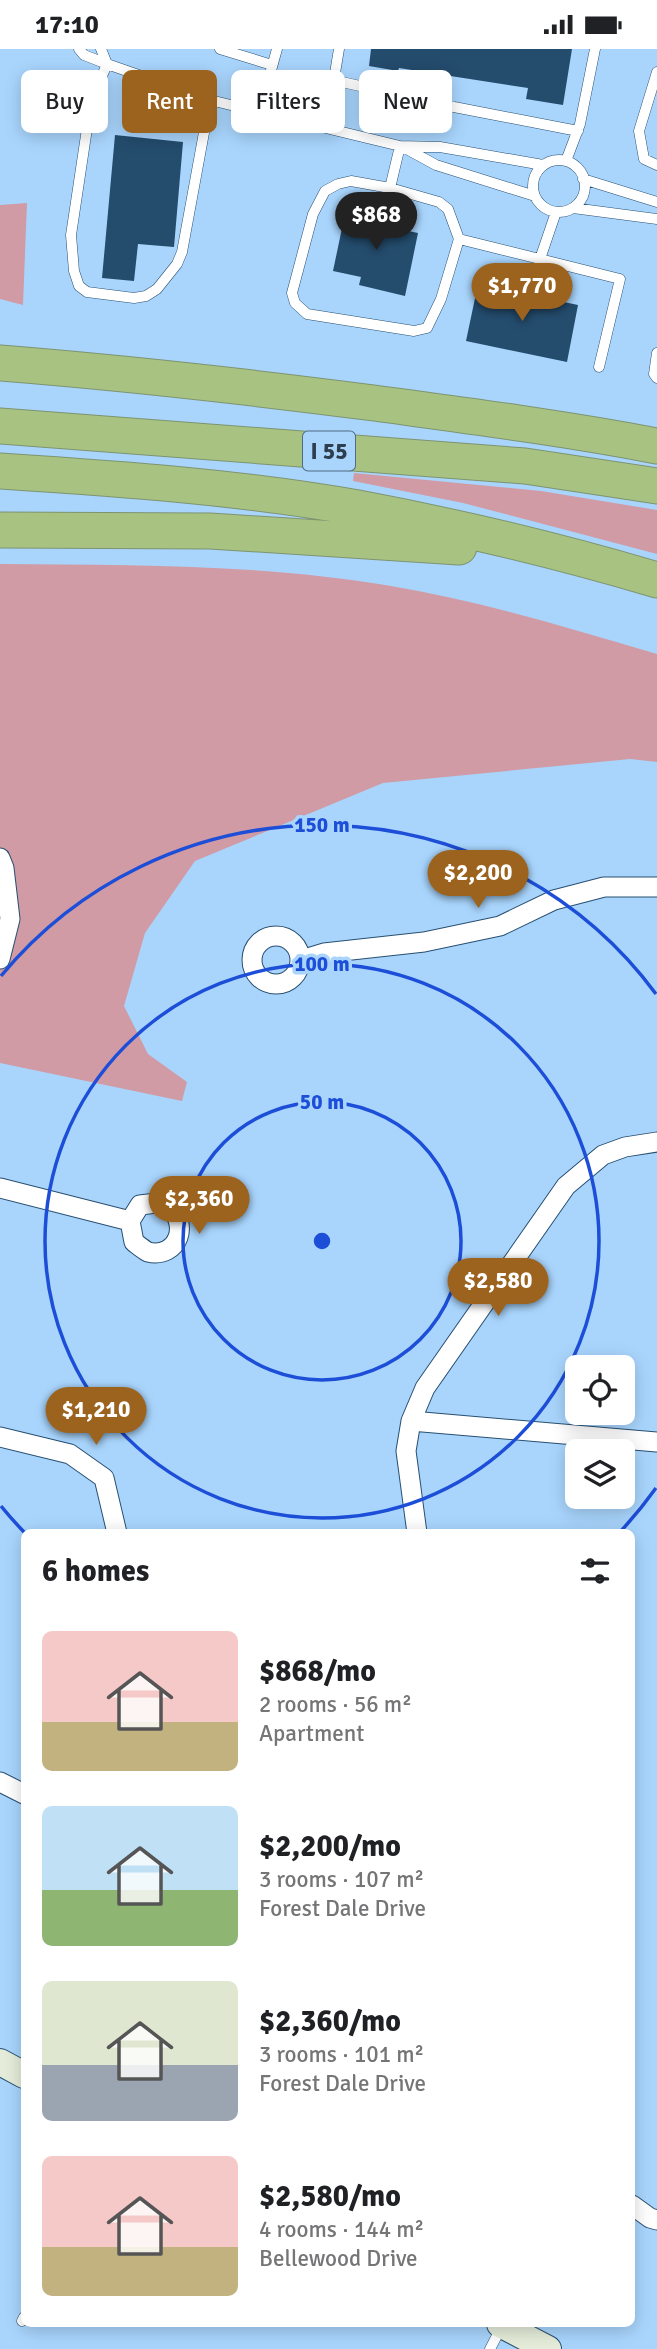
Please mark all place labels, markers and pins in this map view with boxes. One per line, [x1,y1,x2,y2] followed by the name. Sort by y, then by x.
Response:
[335,193,417,252] pin: $868
[465,264,579,323] pin: $1,770
[421,851,535,910] pin: $2,200
[142,1177,256,1236] pin: $2,360
[310,1229,334,1253] centre of rings
[441,1259,555,1318] pin: $2,580
[39,1387,153,1447] pin: $1,210

